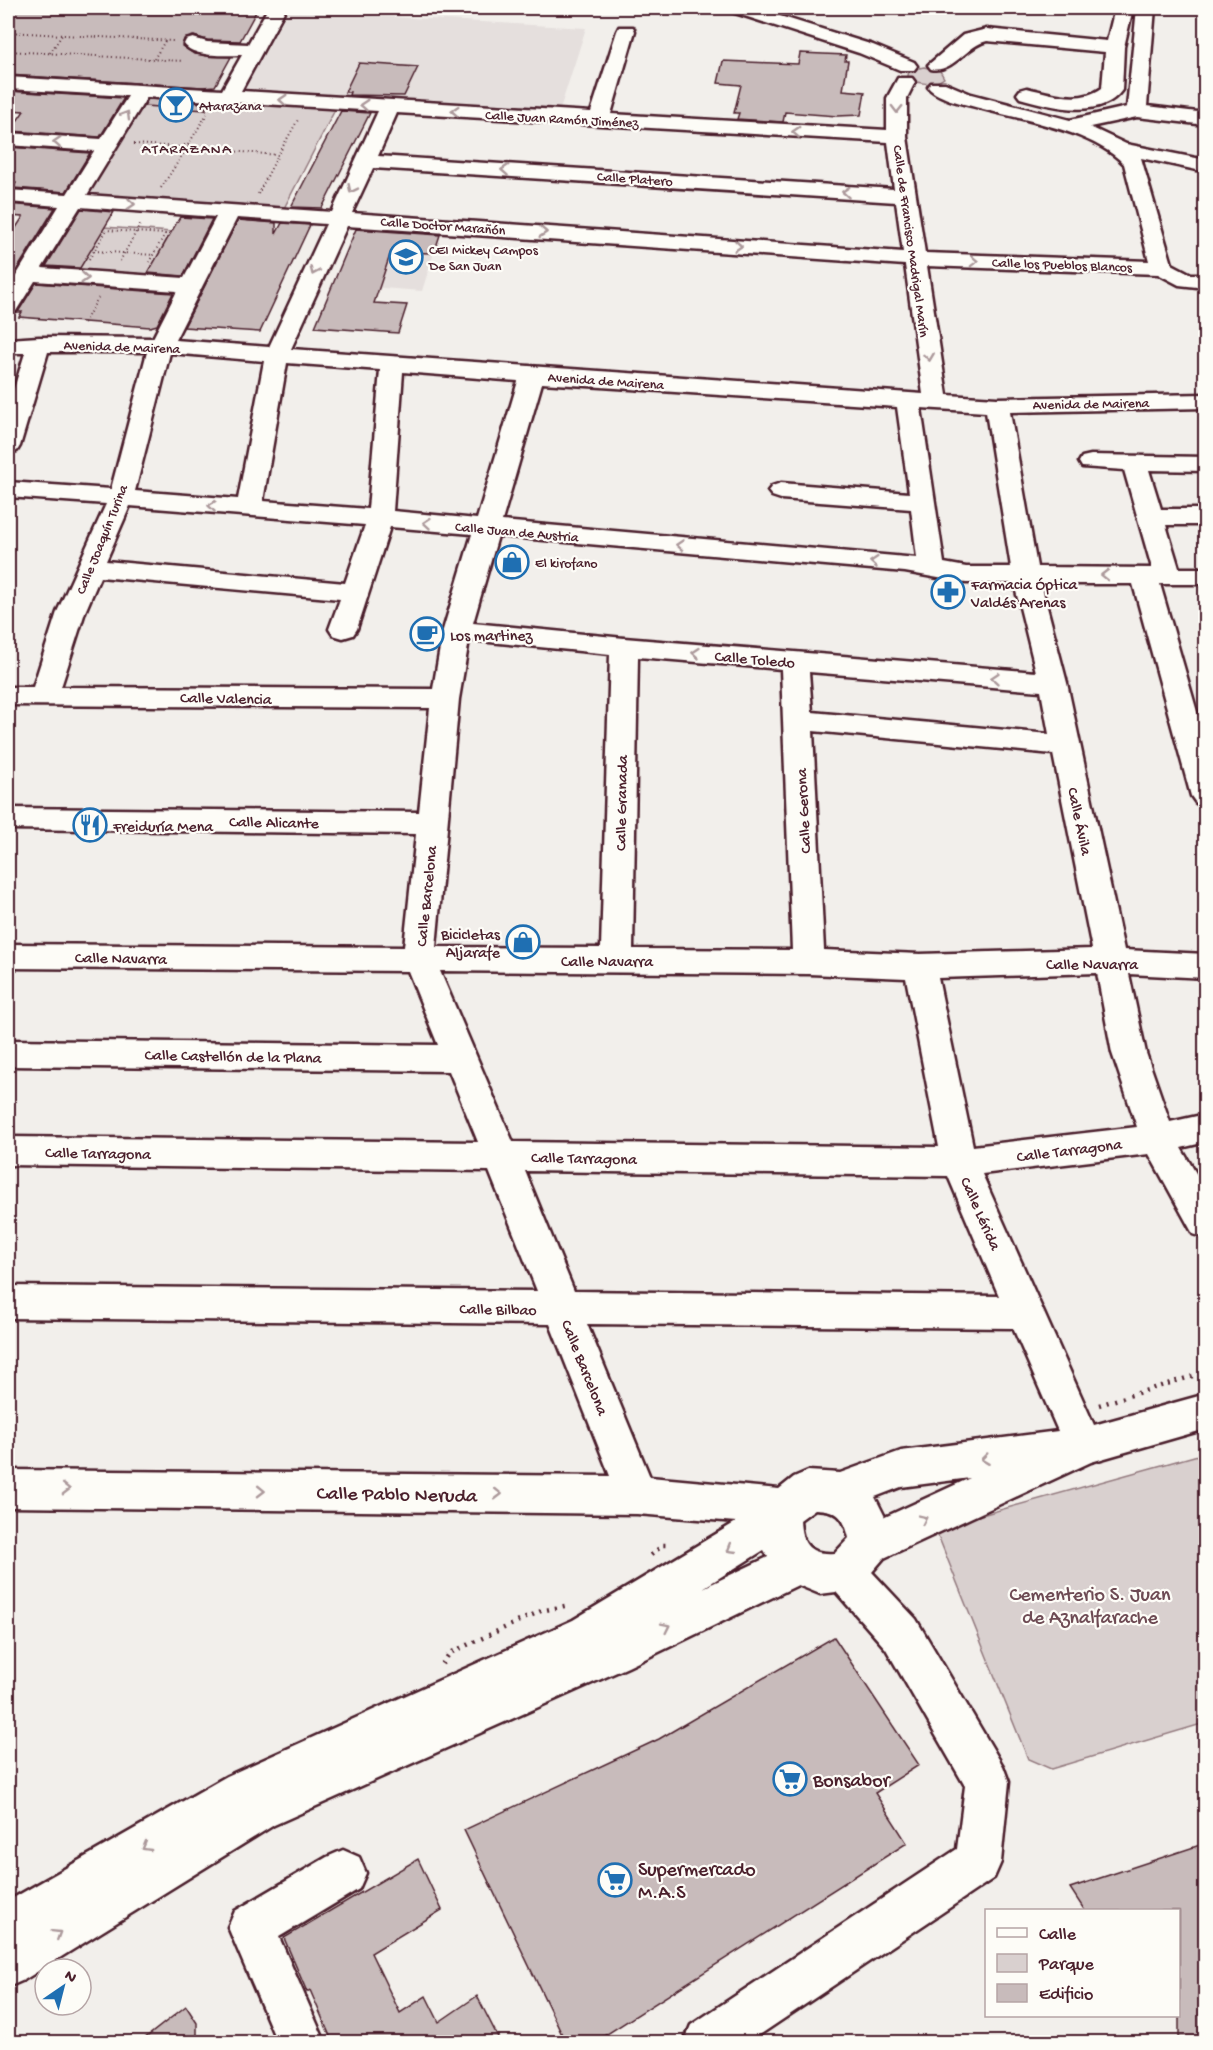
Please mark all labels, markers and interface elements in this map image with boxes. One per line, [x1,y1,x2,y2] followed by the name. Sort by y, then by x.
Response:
[158,87,194,123] bar icon: Atarazana
[279,94,288,107] one-way arrow
[199,99,263,116] place label: Atarazana
[359,99,368,112] one-way arrow
[891,104,903,113] one-way arrow
[450,105,459,118] one-way arrow
[485,108,640,133] street label: Calle Juan Ramón Jiménez
[119,111,130,121] one-way arrow
[792,125,801,138] one-way arrow
[53,136,62,149] one-way arrow
[142,141,232,159] district label: ATARAZANA
[888,144,931,339] street label: Calle de Francisco Madrigal Marín
[501,164,510,177] one-way arrow
[596,169,673,192] street label: Calle Platero
[347,183,359,194] one-way arrow
[842,186,851,199] one-way arrow
[127,198,136,211] one-way arrow
[380,215,506,240] street label: Calle Doctor Marañón
[539,226,548,239] one-way arrow
[388,239,424,275] school or university icon: CEI Mickey Campos De San Juan
[733,240,742,253] one-way arrow
[428,243,539,276] place label: CEI Mickey Campos De San Juan
[969,255,978,267] one-way arrow
[991,256,1133,277] street label: Calle los Pueblos Blancos
[310,265,322,276] one-way arrow
[81,271,90,284] one-way arrow
[63,338,182,359] street label: Avenida de Mairena
[923,353,935,362] one-way arrow
[547,370,666,395] street label: Avenida de Mairena
[1033,396,1151,415] street label: Avenida de Mairena
[74,481,134,597] street label: Calle Joaquín Turina
[207,500,216,513] one-way arrow
[423,517,432,530] one-way arrow
[454,520,581,547] street label: Calle Juan de Austria
[675,539,684,552] one-way arrow
[494,544,530,580] shop icon: El kirofano
[870,555,879,568] one-way arrow
[535,556,598,573] place label: El kirofano
[1101,569,1110,581] one-way arrow
[930,574,966,610] pharmacy icon: Farmacia Óptica Valdés Arenas
[970,577,1079,614] place label: Farmacia Óptica Valdés Arenas
[409,616,445,652] cafe icon: Los martinez
[450,628,534,647] place label: Los martinez
[691,647,700,660] one-way arrow
[714,649,796,674] street label: Calle Toledo
[990,672,999,685] one-way arrow
[180,690,273,711] street label: Calle Valencia
[613,754,634,851] street label: Calle Granada
[794,767,817,854] street label: Calle Gerona
[1061,786,1095,859] street label: Calle Ávila
[72,807,108,843] restaurant icon: Freiduría Mena
[229,814,320,835] street label: Calle Alicante
[112,819,214,838] place label: Freiduría Mena
[414,844,443,948] street label: Calle Barcelona
[505,924,541,960] shop icon: Bicicletas Aljarafe
[440,927,501,964] place label: Bicicletas Aljarafe
[75,950,168,971] street label: Calle Navarra
[561,954,654,973] street label: Calle Navarra
[1046,957,1139,976] street label: Calle Navarra
[144,1047,323,1070] street label: Calle Castellón de la Plana
[1016,1136,1124,1168] street label: Calle Tarragona
[45,1145,152,1166] street label: Calle Tarragona
[531,1150,638,1171] street label: Calle Tarragona
[954,1175,1004,1255] street label: Calle Lérida
[459,1301,537,1322] street label: Calle Bilbao
[555,1318,611,1420] street label: Calle Barcelona
[980,1452,989,1464] one-way arrow
[61,1483,70,1495] one-way arrow
[316,1484,478,1509] street label: Calle Pablo Neruda
[256,1485,265,1498] one-way arrow
[493,1488,502,1500] one-way arrow
[916,1515,927,1527] one-way arrow
[727,1541,737,1553] one-way arrow
[1009,1585,1171,1631] park label: Cementerio S. Juan de Aznalfarache
[659,1622,670,1634] one-way arrow
[772,1761,808,1797] supermarket icon: Bonsabor
[812,1771,892,1794] place label: Bonsabor
[142,1840,152,1851] one-way arrow
[638,1860,756,1906] place label: Supermercado M.A.S
[597,1862,633,1898] supermarket icon: Supermercado M.A.S
[985,1909,1180,2017] legend
[1039,1925,1077,1946] text: Calle
[51,1929,61,1941] one-way arrow
[1038,1955,1095,1976] text: Parque
[33,1957,93,2017] north arrow
[60,1967,80,1989] text: N
[1039,1985,1093,2006] text: Edificio

